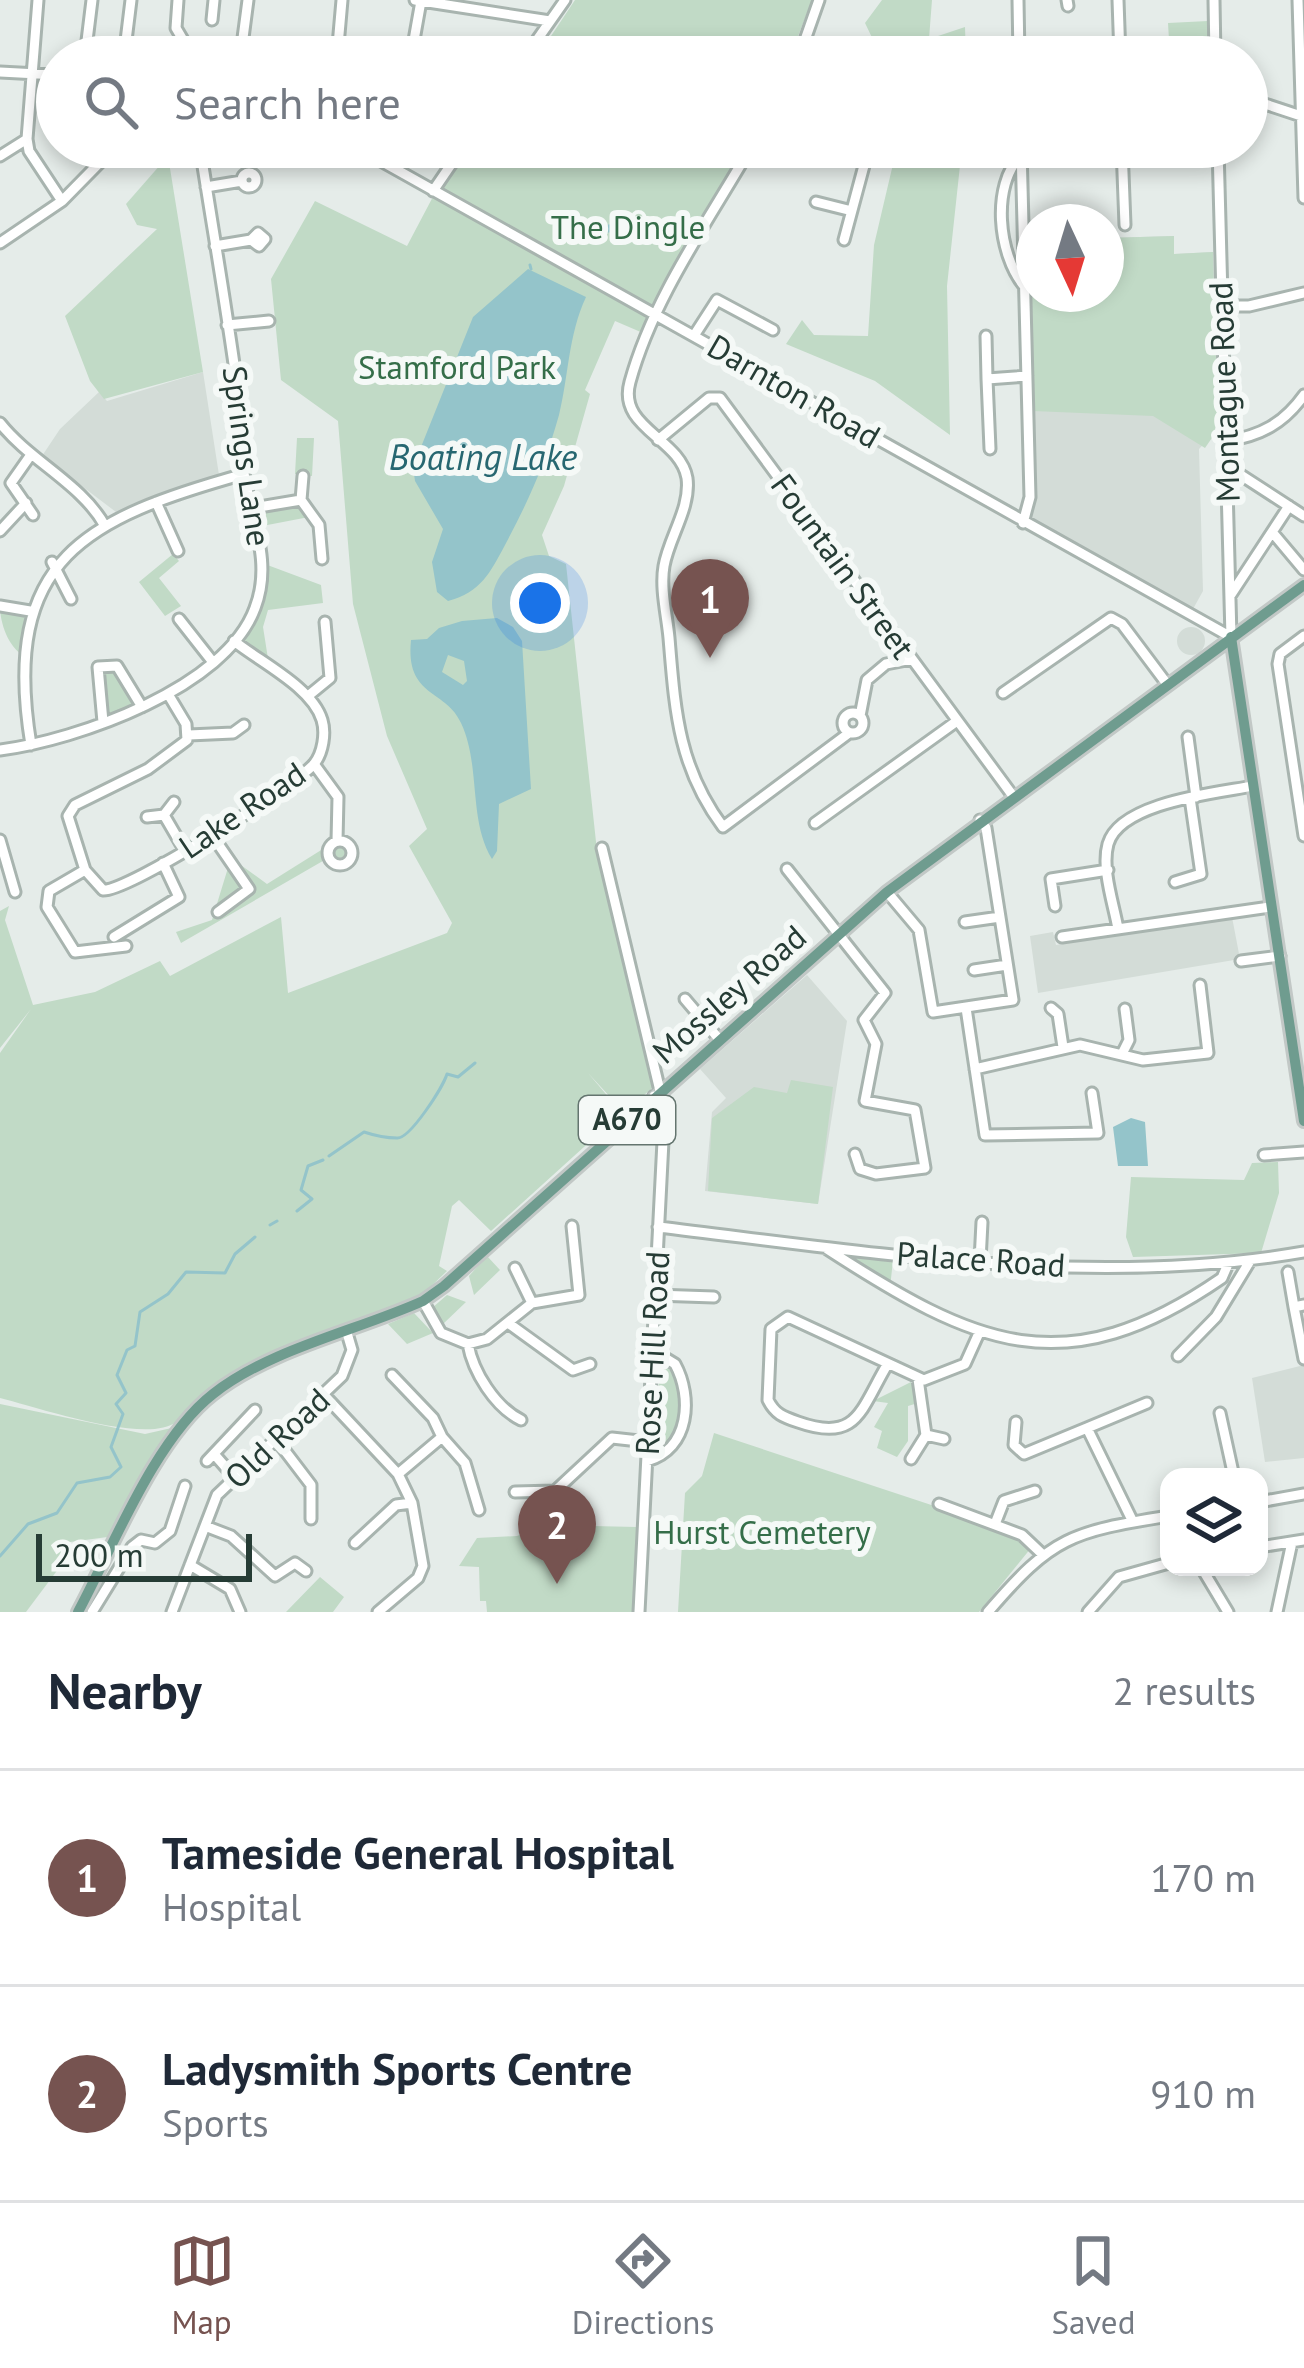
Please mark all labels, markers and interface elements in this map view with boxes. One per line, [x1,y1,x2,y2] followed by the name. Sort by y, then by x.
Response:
[36,36,1268,168] search box
[78,69,144,135] icon: search
[174,73,401,131] text: Search here
[1016,204,1124,312] north arrow
[551,205,705,248] park label: The Dingle
[1198,281,1249,503] street label: Montague Road
[700,324,888,457] street label: Darnton Road
[358,345,556,388] park label: Stamford Park
[214,363,281,549] street label: Springs Lane
[389,433,578,480] water label: Boating Lake
[762,465,925,667] street label: Fountain Street
[671,559,749,658] pin: 1
[510,573,570,633] your location
[170,752,313,868] street label: Lake Road
[643,915,815,1072] street label: Mossley Road
[579,1096,675,1144] road number: A670
[895,1231,1067,1286] street label: Palace Road
[625,1250,678,1456] street label: Rose Hill Road
[215,1378,338,1497] street label: Old Road
[1160,1468,1268,1576] map controls
[1160,1468,1268,1576] button: layers
[518,1485,596,1584] pin: 2
[653,1510,871,1553] park label: Hurst Cemetery
[36,1528,252,1581] scale bar
[54,1533,144,1576] text: 200 m
[48,1657,202,1723] text: Nearby
[1113,1665,1256,1716] text: 2 results
[162,1823,674,1881] text: Tameside General Hospital
[76,1852,98,1903] text: 1
[1150,1852,1256,1903] text: 170 m
[162,1881,301,1932] text: Hospital
[162,2039,632,2097] text: Ladysmith Sports Centre
[76,2068,98,2119] text: 2
[1150,2068,1256,2119] text: 910 m
[162,2097,269,2148] text: Sports
[169,2228,235,2343] tab: Map
[572,2228,714,2343] tab: Directions
[1051,2228,1135,2343] tab: Saved

